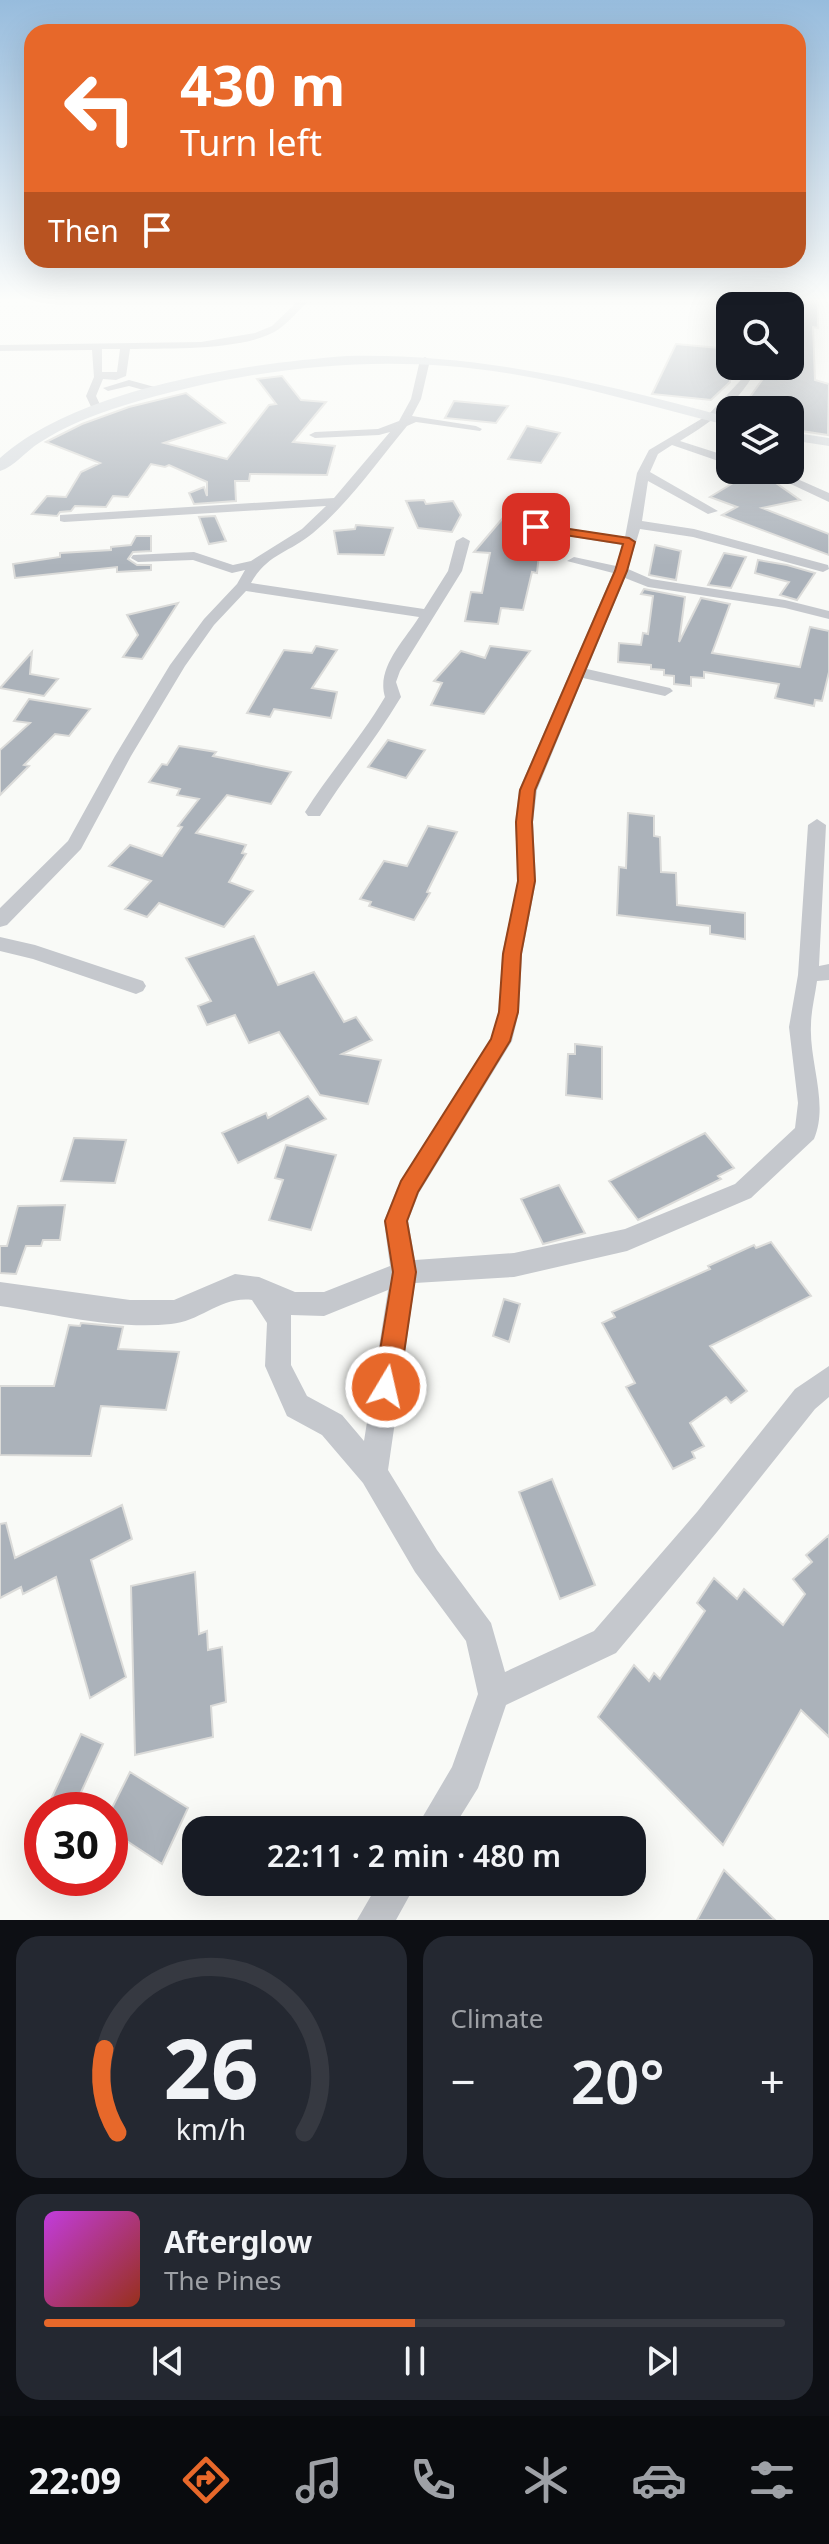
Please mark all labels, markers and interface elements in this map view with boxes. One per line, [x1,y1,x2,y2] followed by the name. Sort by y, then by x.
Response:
[180,46,345,122] text: 430 m
[48,56,152,160] icon: left
[180,118,322,167] text: Turn left
[135,208,179,252] icon: arrive
[48,210,119,251] text: Then
[716,292,804,484] map controls
[716,292,804,380] button: search
[716,396,804,484] button: layers
[502,493,570,561] pin
[514,505,558,549] icon: arrive
[344,1345,428,1429] position arrow
[24,1792,128,1896] speed limit sign: 30
[267,1835,561,1876] text: 22:11 · 2 min · 480 m
[451,2000,543,2036] text: Climate
[164,2010,259,2123] text: 26
[571,2040,665,2122] text: 20°
[451,2051,476,2111] text: −
[760,2051,785,2111] text: +
[176,2109,246,2148] text: km/h
[164,2221,312,2262] text: Afterglow
[164,2262,282,2298] text: The Pines
[146,2339,190,2383] icon: previous
[393,2339,437,2383] icon: pause
[640,2339,684,2383] icon: next
[178,2452,234,2508] icon: directions
[291,2452,347,2508] icon: music
[405,2452,461,2508] icon: phone
[518,2452,574,2508] icon: climate
[631,2452,687,2508] icon: car
[744,2452,800,2508] icon: filters
[29,2456,121,2505] text: 22:09

